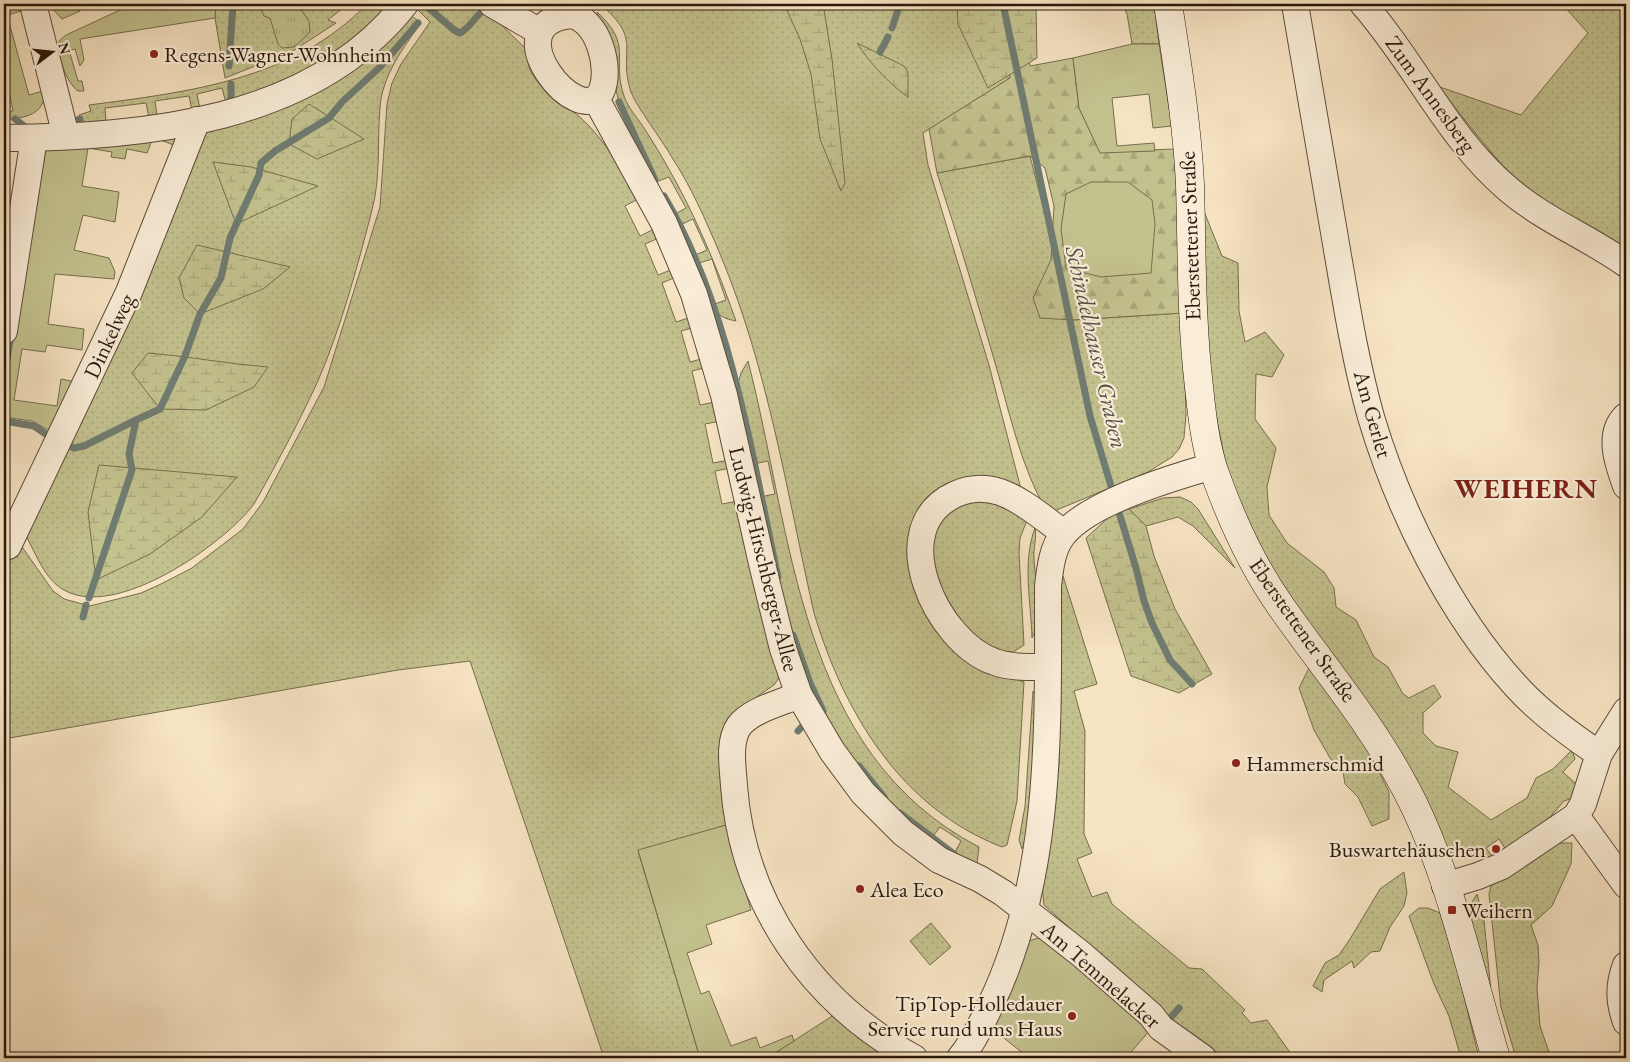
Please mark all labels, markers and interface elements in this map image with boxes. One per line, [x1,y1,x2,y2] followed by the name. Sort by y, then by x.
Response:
[28,28,78,78] north arrow
[1379,30,1483,158] street label: Zum Annesberg
[54,40,75,57] text: N
[164,40,392,69] place label: Regens-Wagner-Wohnheim
[148,48,160,60] marker: Regens-Wagner-Wohnheim
[1173,150,1207,321] street label: Eberstettener Straße
[1058,242,1135,452] water label: Schindelhauser Graben
[77,289,141,383] street label: Dinkelweg
[1346,366,1399,461] street label: Am Gerlet
[722,443,806,675] street label: Ludwig-Hirschberger-Allee
[1454,470,1598,506] district label: WEIHERN
[1242,552,1364,708] street label: Eberstettener Straße
[1246,749,1385,778] place label: Hammerschmid
[1230,757,1242,769] marker: Hammerschmid
[1329,835,1486,864] place label: Buswartehäuschen
[1490,843,1502,855] marker: Buswartehäuschen
[869,875,944,904] place label: Alea Eco
[854,883,866,895] marker: Alea Eco
[1462,896,1533,925] place label: Weihern
[1446,904,1458,916] marker: Weihern
[1034,914,1168,1036] street label: Am Temmelacker
[868,989,1063,1043] place label: TipTop-Holledauer Service rund ums Haus
[1066,1010,1078,1022] marker: TipTop-Holledauer Service rund ums Haus

